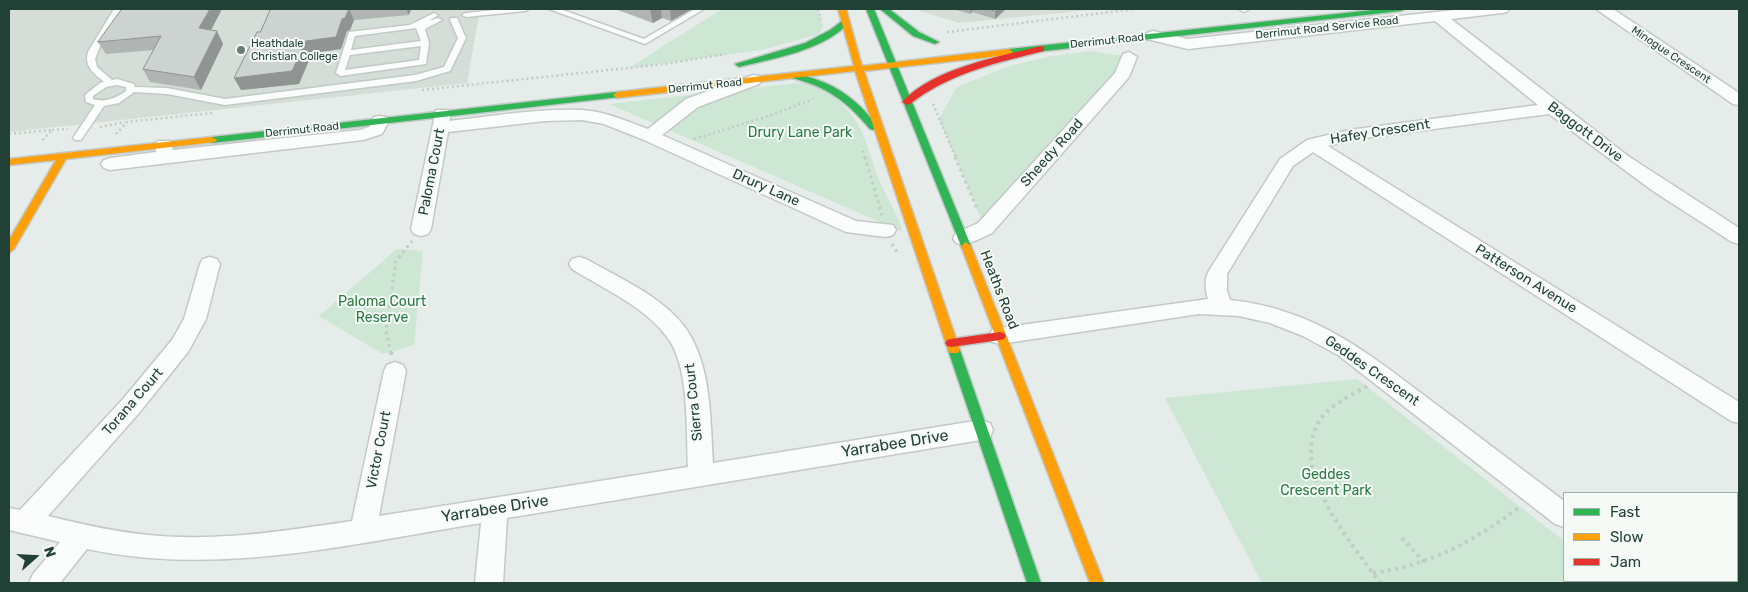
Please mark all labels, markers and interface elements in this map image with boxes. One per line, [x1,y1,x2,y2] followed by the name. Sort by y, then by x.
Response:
[1255,14,1399,42] street label: Derrimut Road Service Road
[1629,24,1713,86] street label: Minogue Crescent
[1069,31,1145,51] street label: Derrimut Road
[251,37,338,63] place label: Heathdale Christian College
[235,44,247,56] marker: Heathdale Christian College
[667,76,743,96] street label: Derrimut Road
[1544,98,1626,166] street label: Baggott Drive
[1017,116,1087,190] street label: Sheedy Road
[1329,116,1431,148] street label: Hafey Crescent
[264,120,340,140] street label: Derrimut Road
[748,125,852,141] park label: Drury Lane Park
[415,127,449,217] street label: Paloma Court
[730,166,802,210] street label: Drury Lane
[1472,241,1580,317] street label: Patterson Avenue
[976,248,1022,332] street label: Heaths Road
[338,294,426,326] park label: Paloma Court Reserve
[1322,332,1422,410] street label: Geddes Crescent
[682,362,706,442] street label: Sierra Court
[99,365,167,439] street label: Torana Court
[363,410,395,490] street label: Victor Court
[840,426,950,462] street label: Yarrabee Drive
[1280,467,1372,500] park label: Geddes Crescent Park
[440,491,550,527] street label: Yarrabee Drive
[1563,492,1738,582] legend
[1610,503,1640,521] text: Fast
[1610,528,1643,546] text: Slow
[10,532,60,582] north arrow
[40,544,59,559] text: N
[1610,553,1641,571] text: Jam

